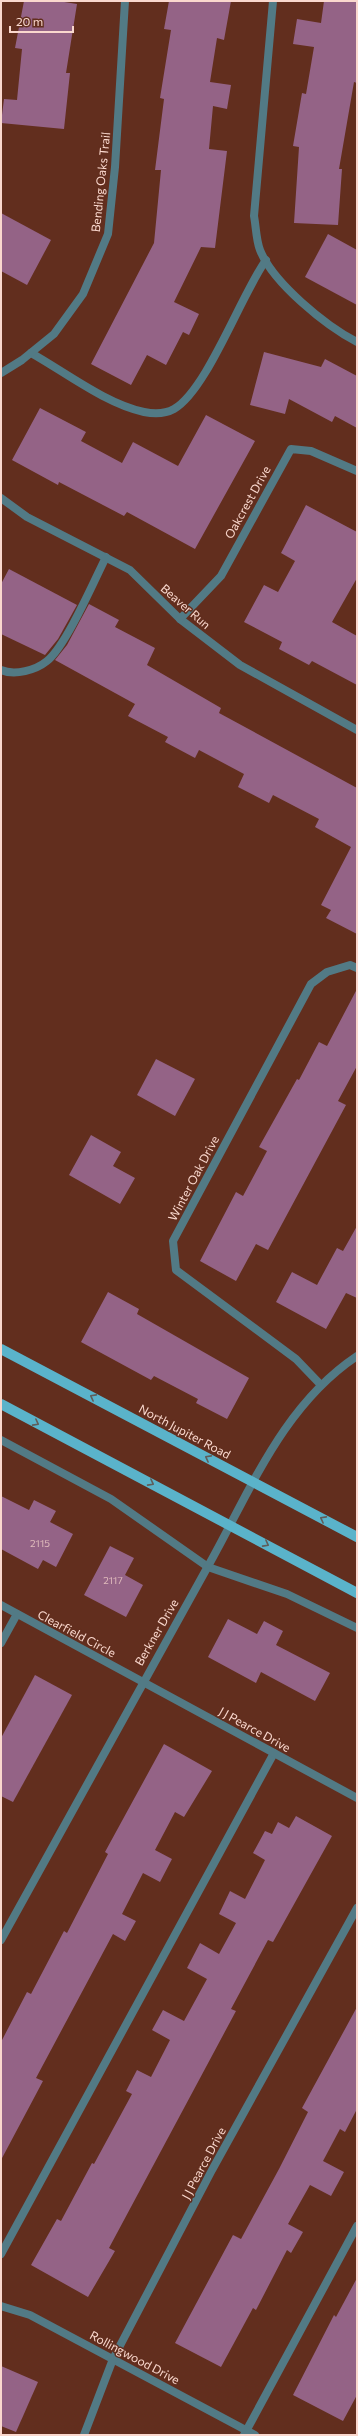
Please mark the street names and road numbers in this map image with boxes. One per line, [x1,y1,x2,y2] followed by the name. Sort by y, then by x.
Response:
[88,131,112,233] street label: Bending Oaks Trail
[221,463,273,541] street label: Oakcrest Drive
[158,581,214,631] street label: Beaver Run
[165,1133,221,1223] street label: Winter Oak Drive
[136,1401,233,1462] street label: North Jupiter Road
[131,1596,181,1668] street label: Berkner Drive
[36,1607,118,1659] street label: Clearfield Circle
[216,1704,293,1755] street label: J J Pearce Drive
[178,2125,229,2202] street label: J J Pearce Drive
[88,2327,182,2387] street label: Rollingwood Drive

